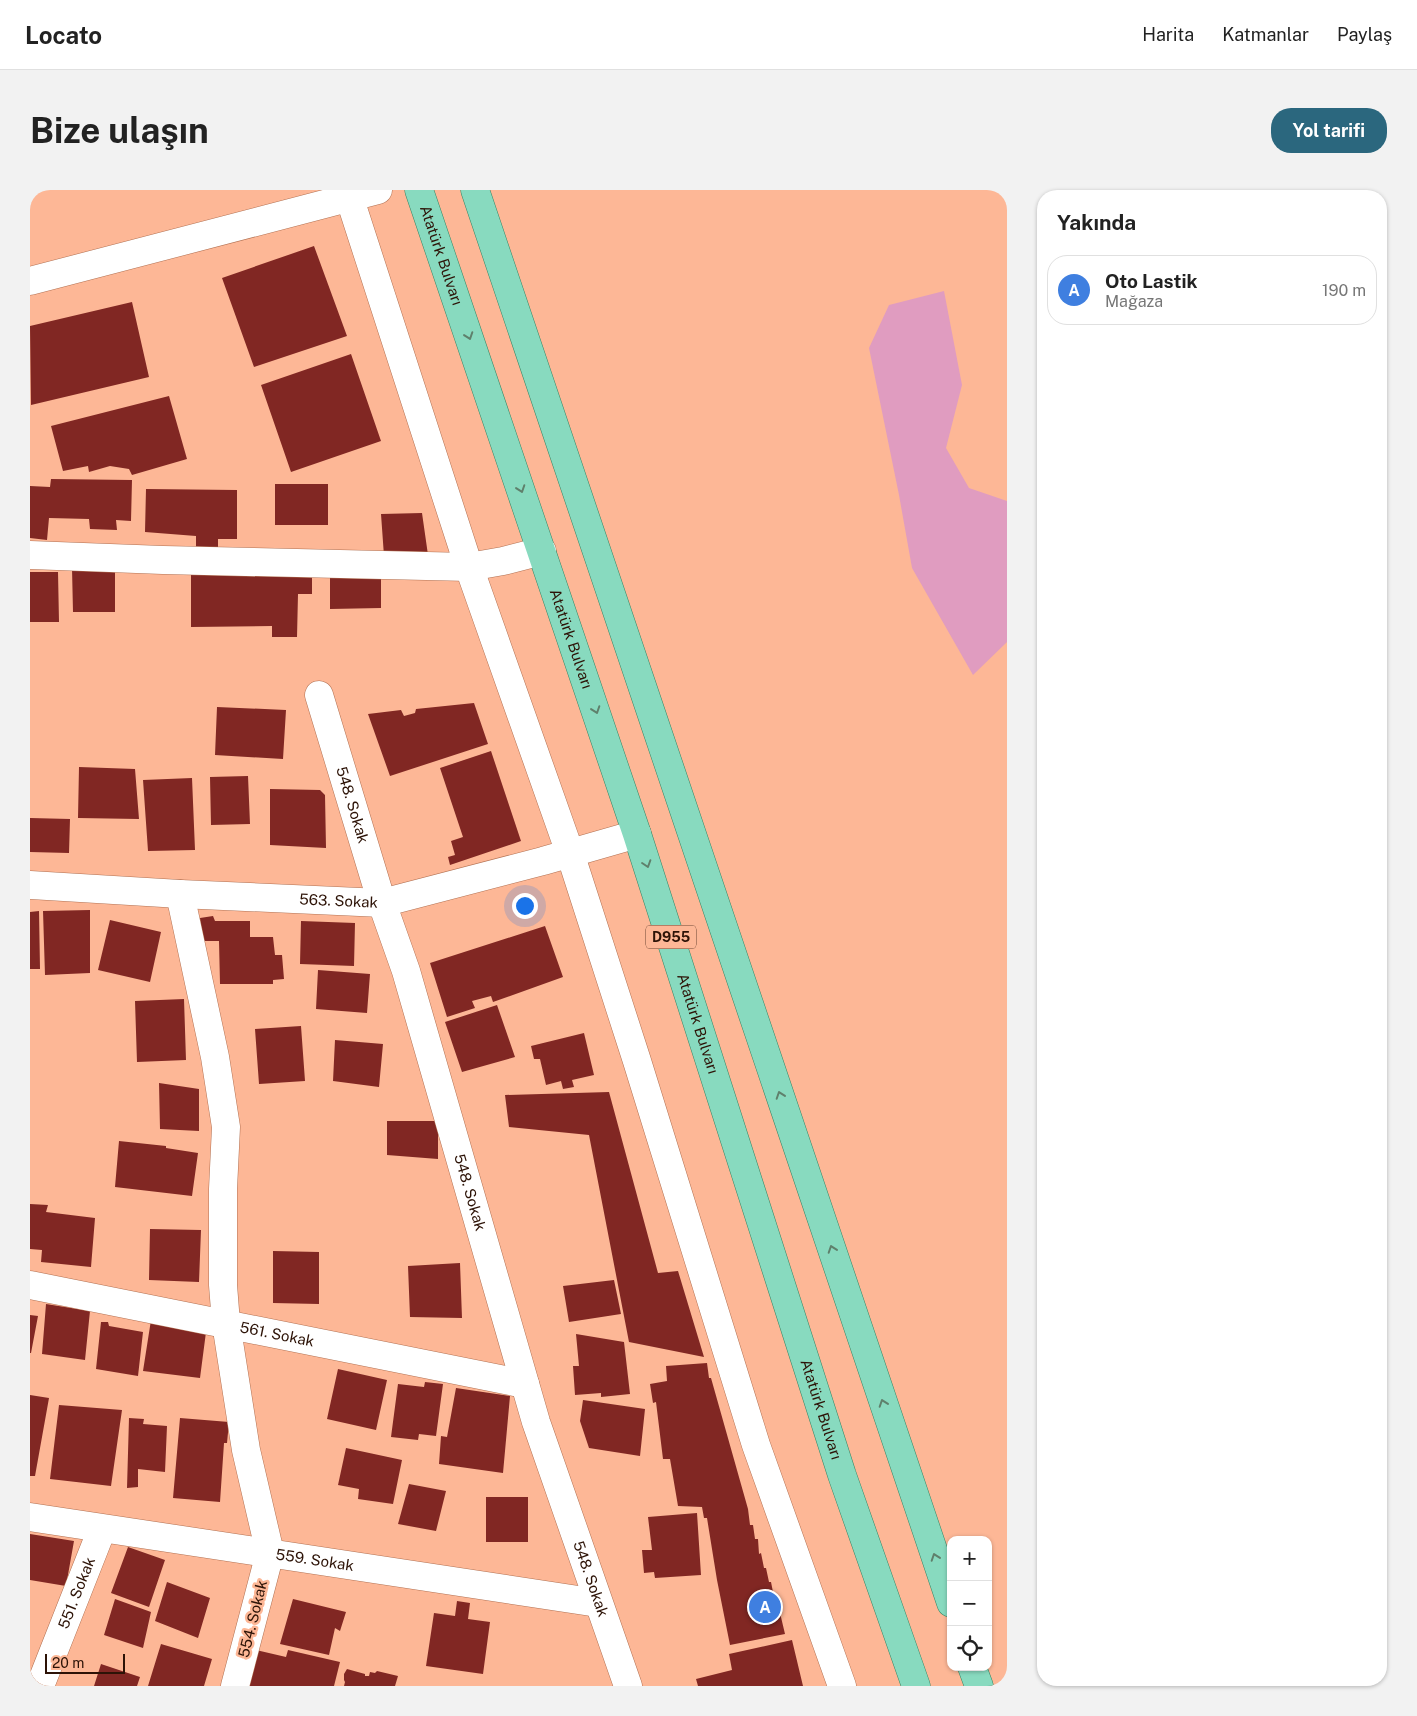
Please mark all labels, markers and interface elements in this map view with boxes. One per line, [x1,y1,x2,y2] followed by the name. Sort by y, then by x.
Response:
[25,21,102,49] text: Locato
[1142,24,1194,45] text: Harita
[1222,24,1309,45] text: Katmanlar
[1337,24,1392,45] text: Paylaş
[1271,108,1387,153] button: Yol tarifi
[30,110,209,151] text: Bize ulaşın
[417,203,466,307] street label: Atatürk Bulvarı
[1057,210,1136,235] text: Yakında
[1105,270,1198,292] text: Oto Lastik
[1068,281,1080,300] text: A
[1322,281,1366,300] text: 190 m
[1105,292,1163,311] text: Mağaza
[463,331,473,339] one-way arrow
[515,485,525,493] one-way arrow
[547,587,596,691] street label: Atatürk Bulvarı
[590,705,600,713] one-way arrow
[333,765,372,845] street label: 548. Sokak
[641,859,651,867] one-way arrow
[299,890,378,911] street label: 563. Sokak
[512,893,538,919] your location
[646,926,696,949] road number: D955
[674,971,722,1076] street label: Atatürk Bulvarı
[776,1091,786,1100] one-way arrow
[451,1152,489,1233] street label: 548. Sokak
[827,1245,837,1254] one-way arrow
[239,1318,316,1350] street label: 561. Sokak
[797,1357,846,1462] street label: Atatürk Bulvarı
[879,1399,889,1408] one-way arrow
[947,1536,992,1671] map controls
[947,1536,992,1581] button: +
[570,1539,612,1619] street label: 548. Sokak
[274,1545,355,1574] street label: 559. Sokak
[931,1553,941,1562] one-way arrow
[54,1554,98,1631] street label: 551. Sokak
[235,1578,270,1659] street label: 554. Sokak
[947,1581,992,1626] button: −
[749,1588,781,1626] pin: A
[947,1626,992,1671] button: locate
[45,1651,125,1674] scale bar
[52,1655,84,1671] text: 20 m

